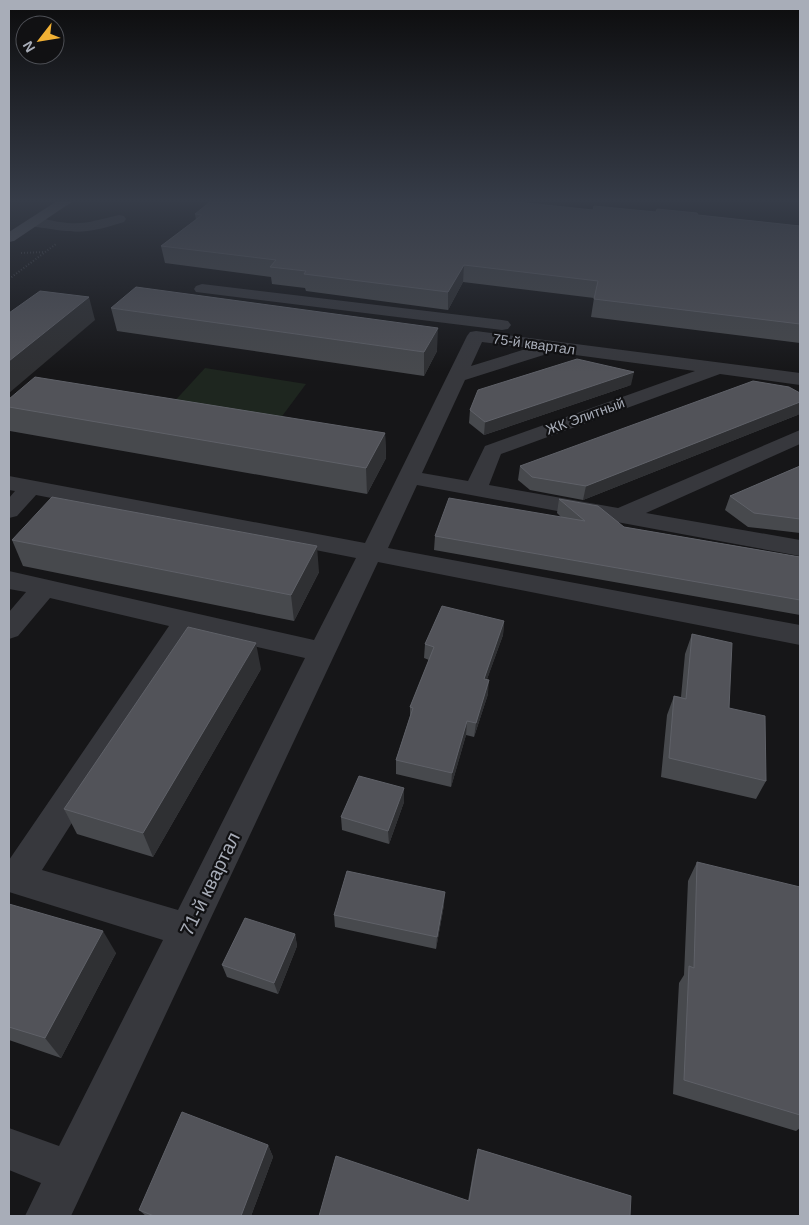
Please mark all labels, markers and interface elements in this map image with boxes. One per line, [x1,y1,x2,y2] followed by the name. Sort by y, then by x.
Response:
[15,15,65,65] north arrow
[19,38,38,55] text: N
[492,330,576,358] street label: 75-й квартал
[543,394,627,438] street label: ЖК Элитный
[176,829,244,939] street label: 71-й квартал

